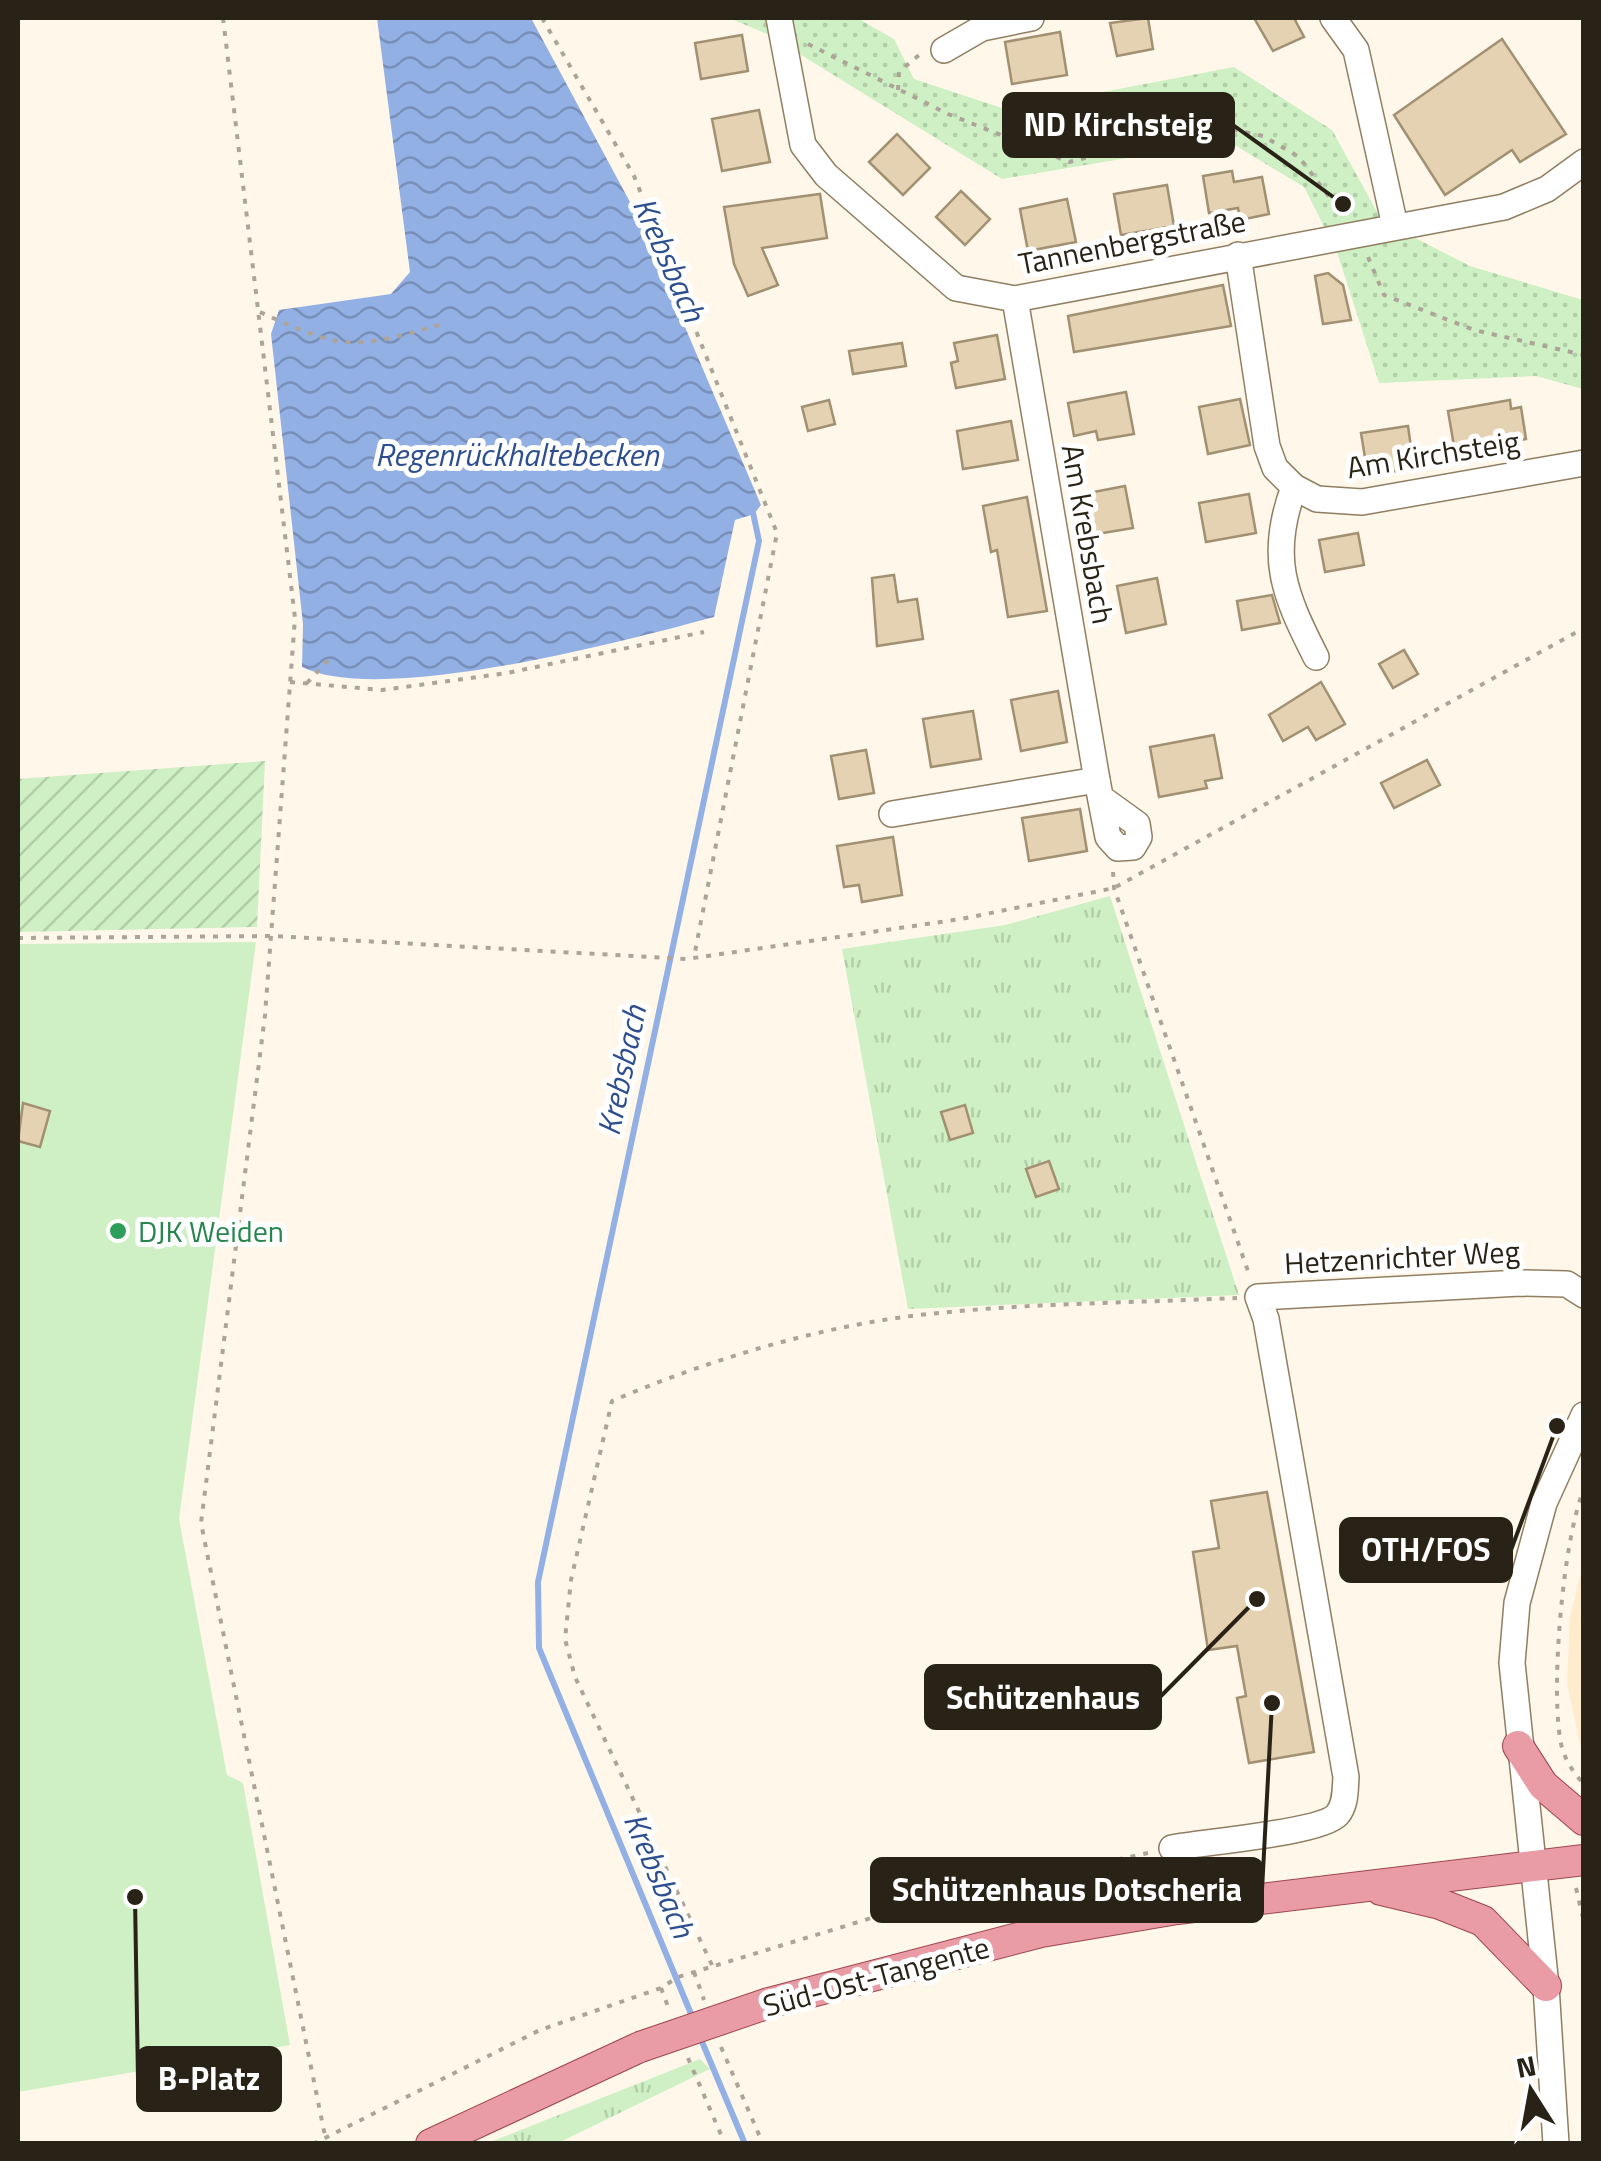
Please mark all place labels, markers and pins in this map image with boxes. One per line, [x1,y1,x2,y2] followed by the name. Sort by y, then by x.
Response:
[1004,94,1233,156] callout: ND Kirchsteig
[138,1208,284,1254] place label: DJK Weiden
[107,1220,129,1242] marker: DJK Weiden
[1341,1519,1511,1581] callout: OTH/FOS
[926,1666,1160,1728] callout: Schützenhaus
[872,1859,1262,1921] callout: Schützenhaus Dotscheria
[138,2048,280,2110] callout: B-Platz

